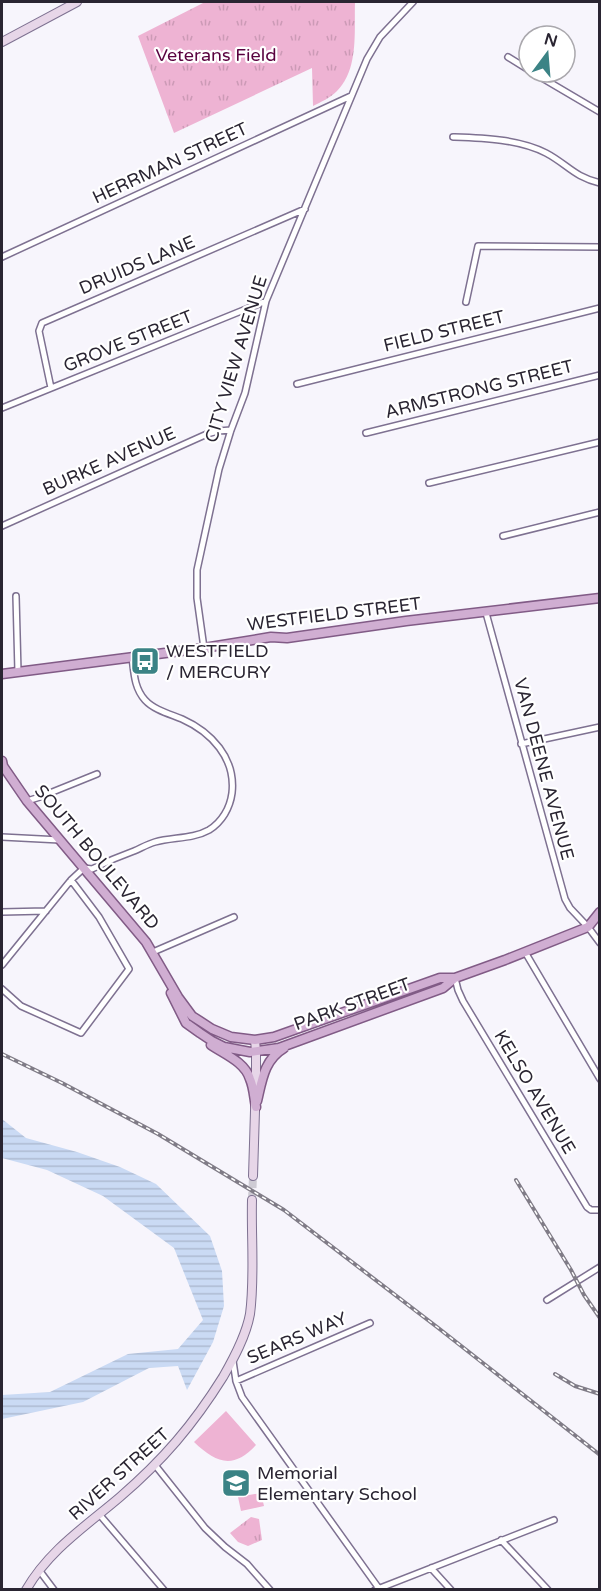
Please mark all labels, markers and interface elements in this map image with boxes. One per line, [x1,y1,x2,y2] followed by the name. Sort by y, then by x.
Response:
[517,24,577,84] north arrow
[542,29,560,52] text: N
[155,44,277,66] park label: Veterans Field
[89,117,251,209] street label: HERRMAN STREET
[76,231,198,299] street label: DRUIDS LANE
[200,273,272,445] street label: CITY VIEW AVENUE
[60,305,196,377] street label: GROVE STREET
[381,305,507,357] street label: FIELD STREET
[383,355,575,423] street label: ARMSTRONG STREET
[39,422,179,500] street label: BURKE AVENUE
[246,592,422,636] street label: WESTFIELD STREET
[166,640,271,683] place label: WESTFIELD / MERCURY
[129,645,161,677] bus stop icon: WESTFIELD / MERCURY
[509,676,579,862] street label: VAN DEENE AVENUE
[30,780,164,934] street label: SOUTH BOULEVARD
[291,973,413,1035] street label: PARK STREET
[489,1026,581,1158] street label: KELSO AVENUE
[244,1307,351,1369] street label: SEARS WAY
[64,1423,174,1525] street label: RIVER STREET
[257,1462,417,1505] place label: Memorial Elementary School
[220,1467,252,1499] school or university icon: Memorial Elementary School

